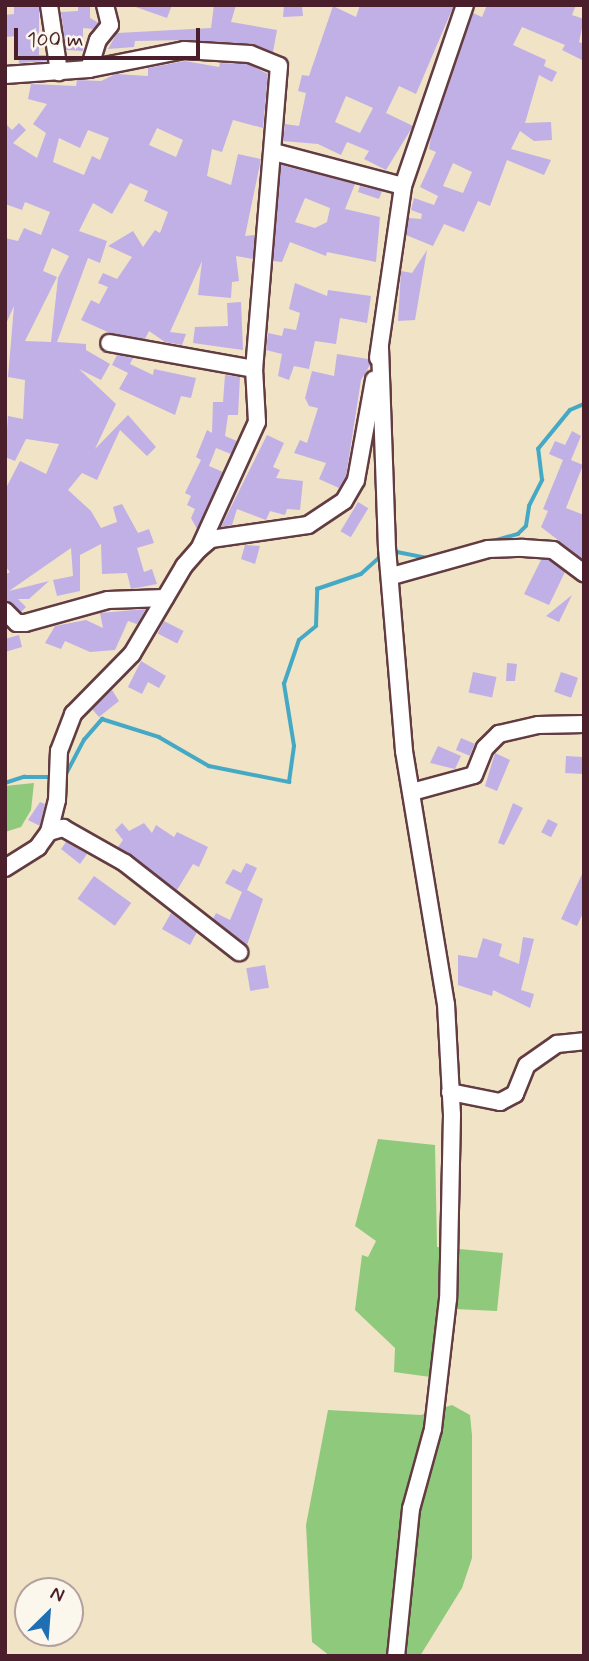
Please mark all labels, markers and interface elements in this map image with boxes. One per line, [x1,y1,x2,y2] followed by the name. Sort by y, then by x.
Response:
[18,14,203,58] scale bar
[27,26,83,54] text: 100 m
[14,1577,84,1647] north arrow
[46,1580,68,1608] text: N

